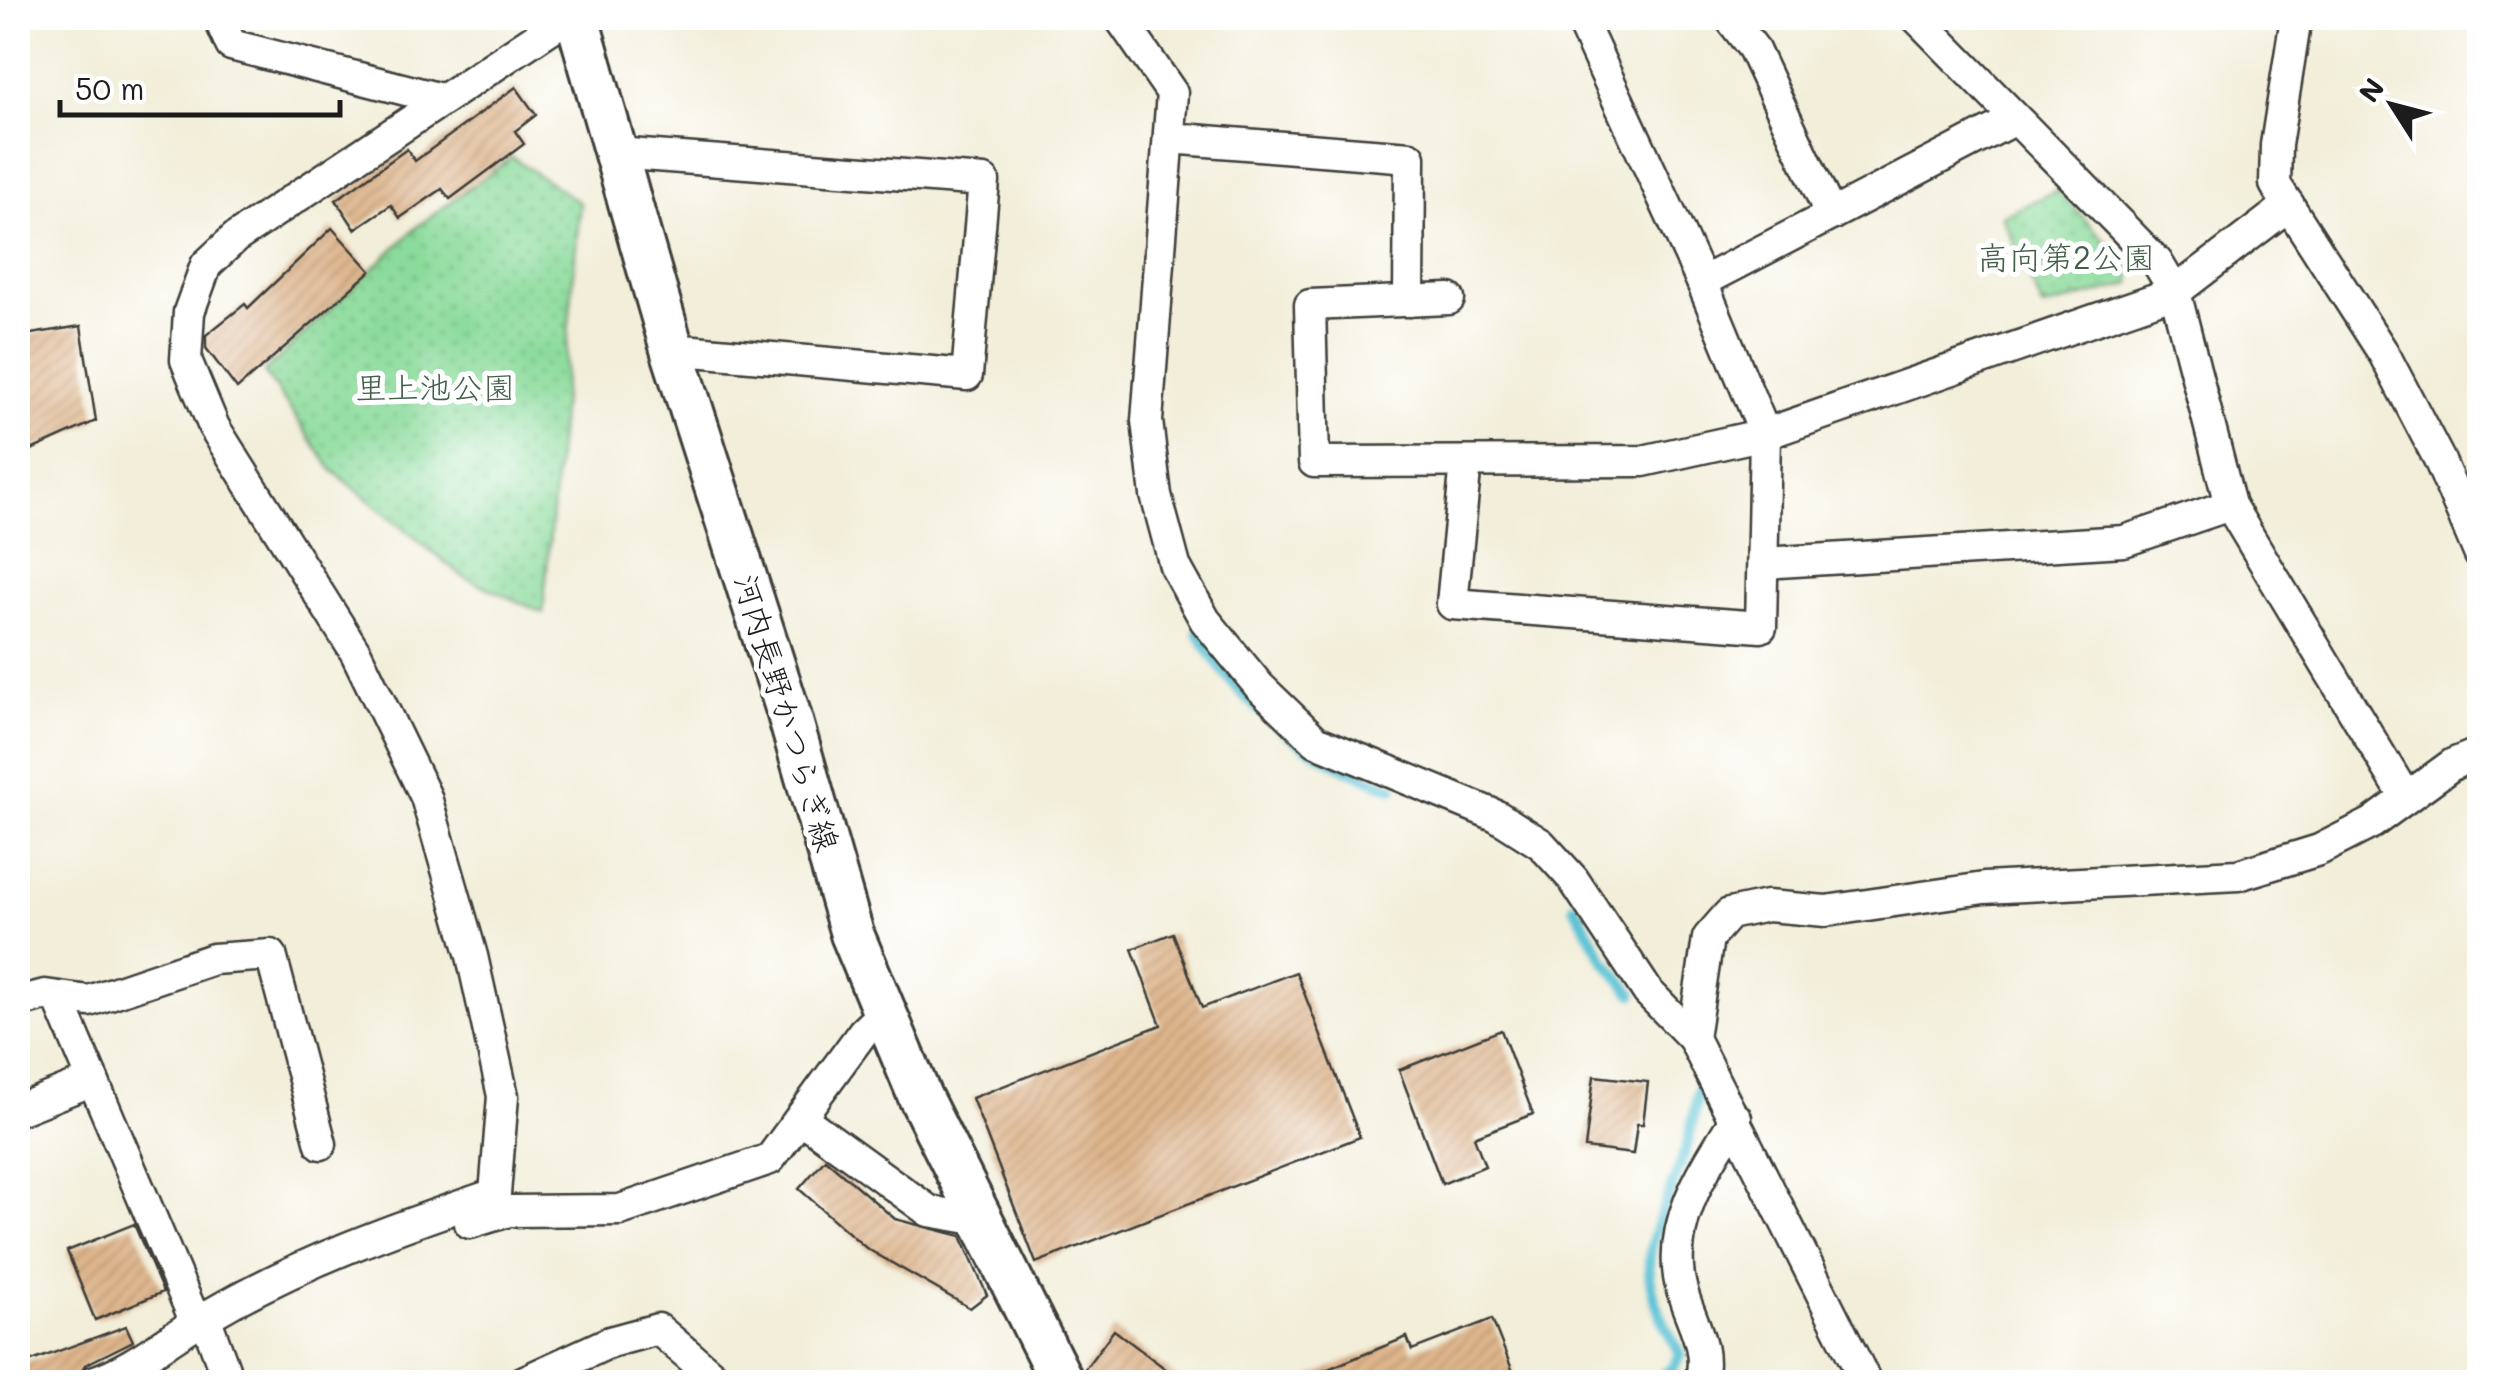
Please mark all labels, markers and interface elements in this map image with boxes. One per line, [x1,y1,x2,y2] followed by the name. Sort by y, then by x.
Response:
[60,55,340,117] scale bar
[2342,55,2442,155] north arrow
[75,68,145,108] text: 50 m
[2350,71,2392,109] text: N
[1977,235,2155,277] park label: 高向第2公園
[355,365,515,407] park label: 里上池公園
[726,569,850,856] street label: 河内長野かつらぎ線

